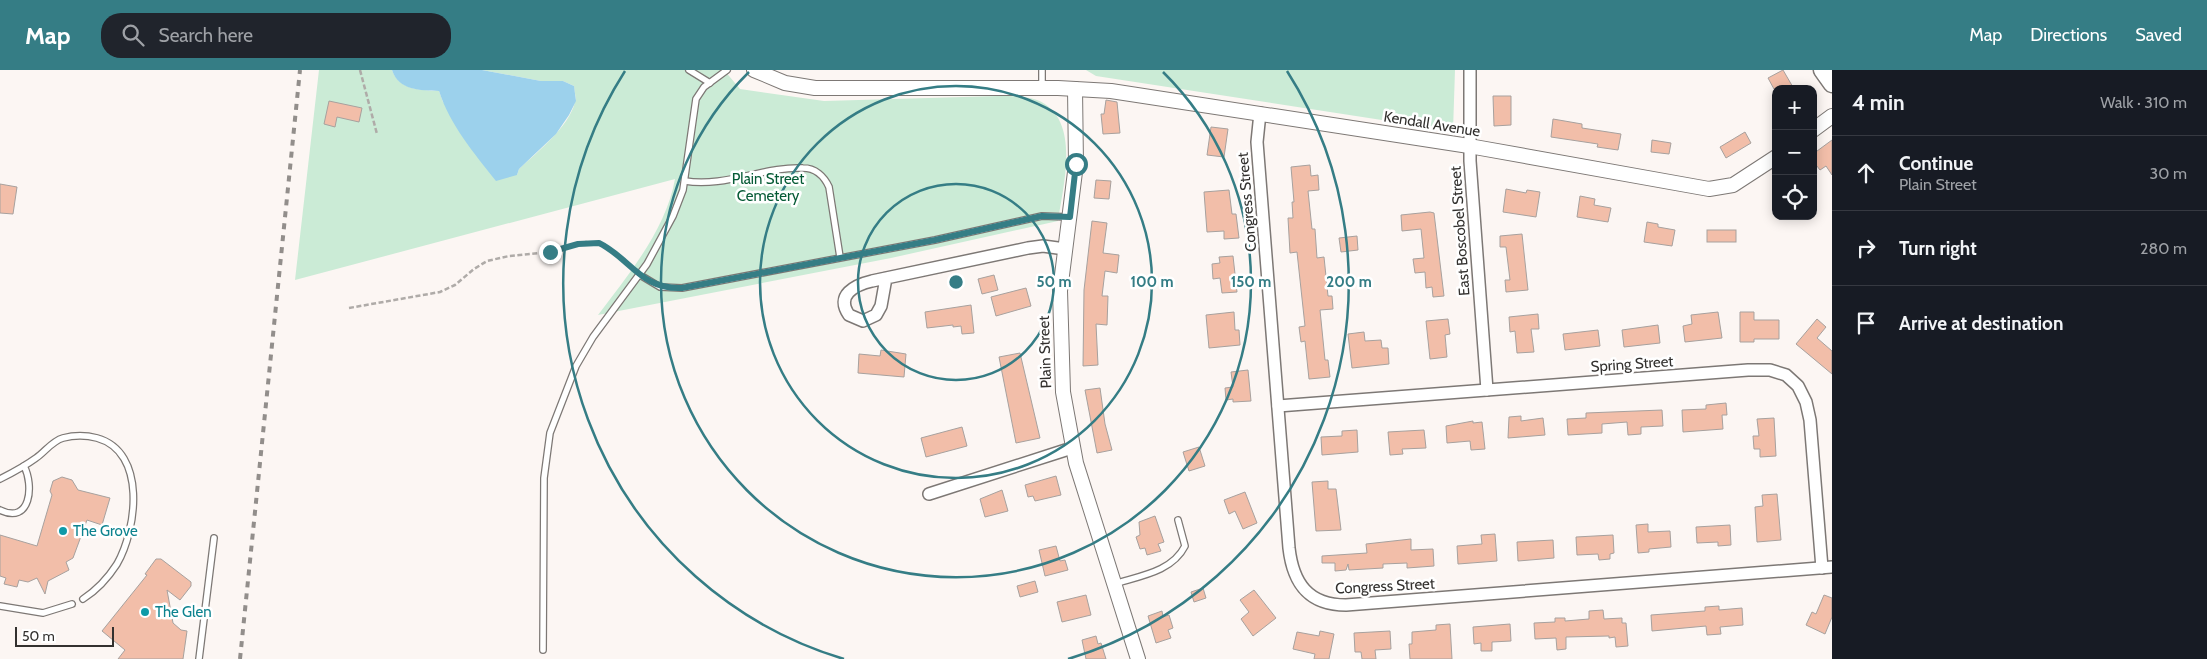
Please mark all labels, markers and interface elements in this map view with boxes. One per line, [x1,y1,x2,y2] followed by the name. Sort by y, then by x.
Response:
[101,13,451,58] search box
[25,21,71,50] text: Map
[119,21,147,49] icon: search
[159,24,253,47] text: Search here
[1969,24,2002,46] text: Map
[2030,24,2107,46] text: Directions
[2135,24,2182,46] text: Saved
[1772,85,1817,220] map controls
[1772,85,1817,130] button: +
[1852,90,1905,115] text: 4 min
[2100,93,2187,112] text: Walk · 310 m
[1382,107,1482,141] street label: Kendall Avenue
[1772,130,1817,175] button: −
[1234,152,1260,252] street label: Congress Street
[1899,152,1973,175] text: Continue
[1065,153,1088,176] route start
[1852,159,1880,187] icon: ahead
[2150,164,2187,183] text: 30 m
[1446,166,1474,296] street label: East Boscobel Street
[732,170,804,205] park label: Plain Street Cemetery
[1772,175,1817,220] button: locate
[1899,175,1977,194] text: Plain Street
[1852,234,1880,262] icon: right
[1899,237,1977,260] text: Turn right
[2140,239,2187,258] text: 280 m
[539,241,562,264] route end
[947,273,965,291] centre of rings
[1036,273,1072,291] text: 50 m
[1130,273,1174,291] text: 100 m
[1231,273,1271,291] text: 150 m
[1326,273,1372,291] text: 200 m
[1852,309,1880,337] icon: arrive
[1899,312,2063,335] text: Arrive at destination
[1035,315,1055,389] street label: Plain Street
[1590,352,1674,376] street label: Spring Street
[73,522,138,540] place label: The Grove
[57,525,69,537] marker: The Grove
[1335,574,1435,598] street label: Congress Street
[155,603,212,621] place label: The Glen
[139,606,151,618] marker: The Glen
[15,624,114,647] scale bar
[22,627,55,645] text: 50 m

